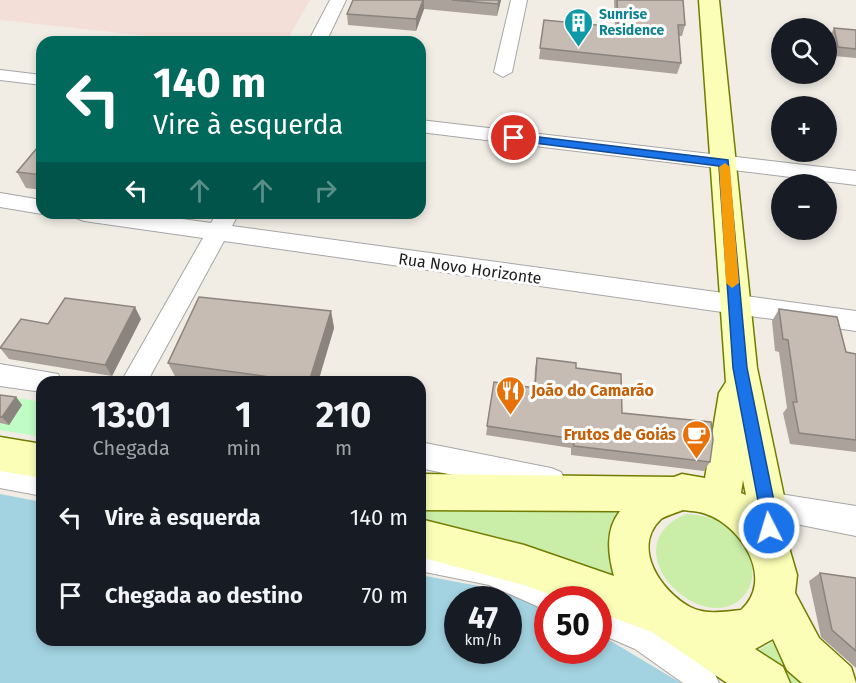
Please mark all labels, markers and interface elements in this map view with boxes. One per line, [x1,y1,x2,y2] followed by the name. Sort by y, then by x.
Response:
[562,6,594,48] building icon: Sunrise Residence
[599,6,664,39] place label: Sunrise Residence
[771,18,837,240] map controls
[771,18,837,84] button: search
[153,58,266,108] text: 140 m
[54,60,132,138] icon: left
[771,96,837,162] button: +
[153,109,343,141] text: Vire à esquerda
[488,112,539,163] pin
[497,121,530,154] icon: arrive
[120,174,153,207] icon: left
[183,174,216,207] icon: ahead
[246,174,279,207] icon: ahead
[309,174,342,207] icon: right
[771,174,837,240] button: −
[397,249,543,288] street label: Rua Novo Horizonte
[494,374,526,416] restaurant icon: João do Camarão
[530,381,654,400] place label: João do Camarão
[91,393,172,437] text: 13:01
[235,393,252,437] text: 1
[316,393,371,437] text: 210
[681,418,713,460] cafe icon: Frutos de Goiás
[564,425,676,444] place label: Frutos de Goiás
[93,436,170,460] text: Chegada
[226,436,261,460] text: min
[335,436,352,460] text: m
[737,496,801,560] position arrow
[54,501,87,534] icon: left
[105,504,261,531] text: Vire à esquerda
[350,504,408,531] text: 140 m
[54,579,87,612] icon: arrive
[105,582,303,609] text: Chegada ao destino
[362,582,408,609] text: 70 m
[534,586,612,664] speed limit sign: 50
[468,600,498,636] text: 47
[464,631,502,649] text: km/h

